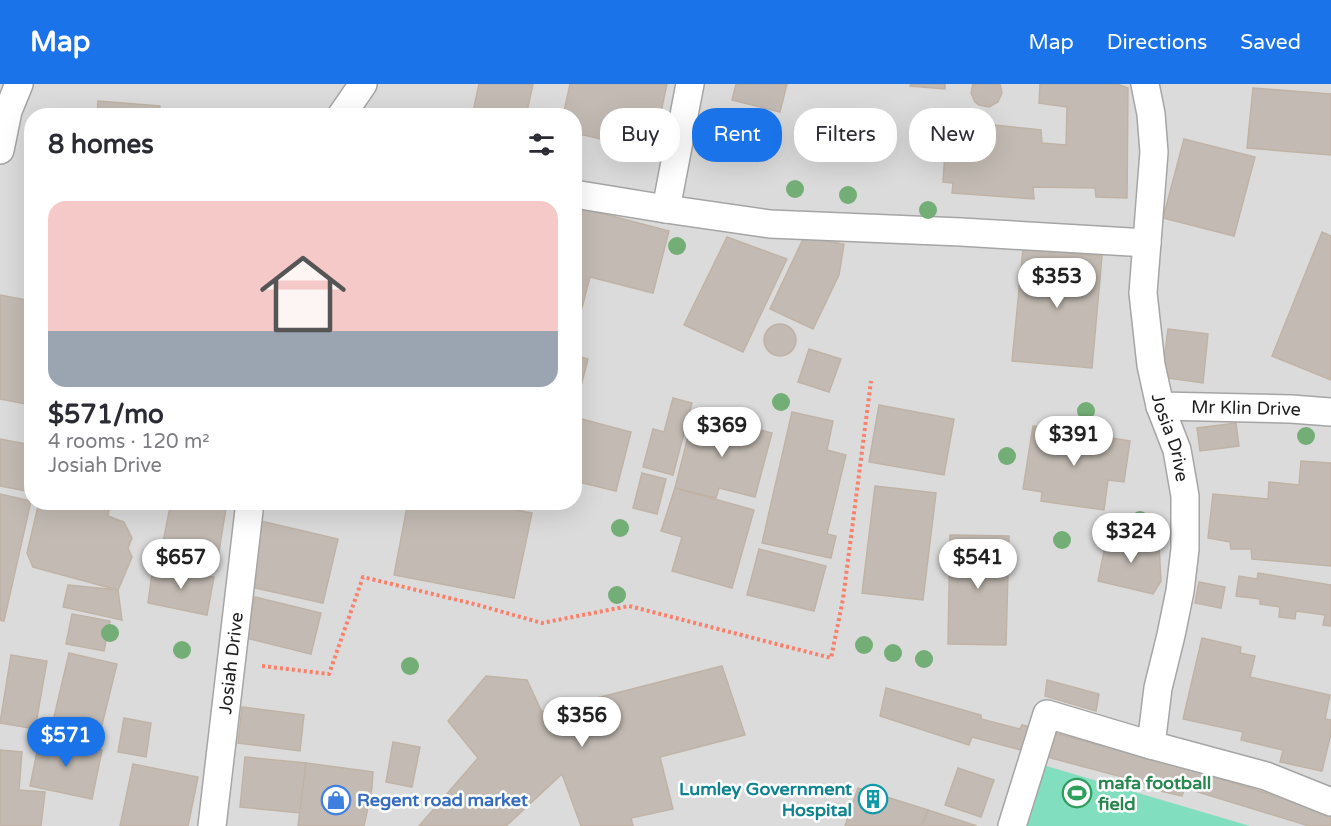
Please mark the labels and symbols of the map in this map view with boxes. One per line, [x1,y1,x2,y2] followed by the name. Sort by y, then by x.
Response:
[1021,258,1093,309] pin: $353
[1147,392,1193,484] street label: Josia Drive
[1191,396,1302,421] street label: Mr Klin Drive
[686,407,758,458] pin: $369
[1038,416,1110,467] pin: $391
[1095,513,1167,564] pin: $324
[145,539,217,590] pin: $657
[942,539,1014,590] pin: $541
[214,611,248,715] street label: Josiah Drive
[546,697,618,748] pin: $356
[30,717,102,768] pin: $571
[1098,772,1211,815] place label: mafa football field
[1061,777,1093,809] sports icon: mafa football field
[679,778,852,821] place label: Lumley Government Hospital
[857,783,889,815] building icon: Lumley Government Hospital
[320,784,352,816] shop icon: Regent road market
[357,789,528,811] place label: Regent road market

